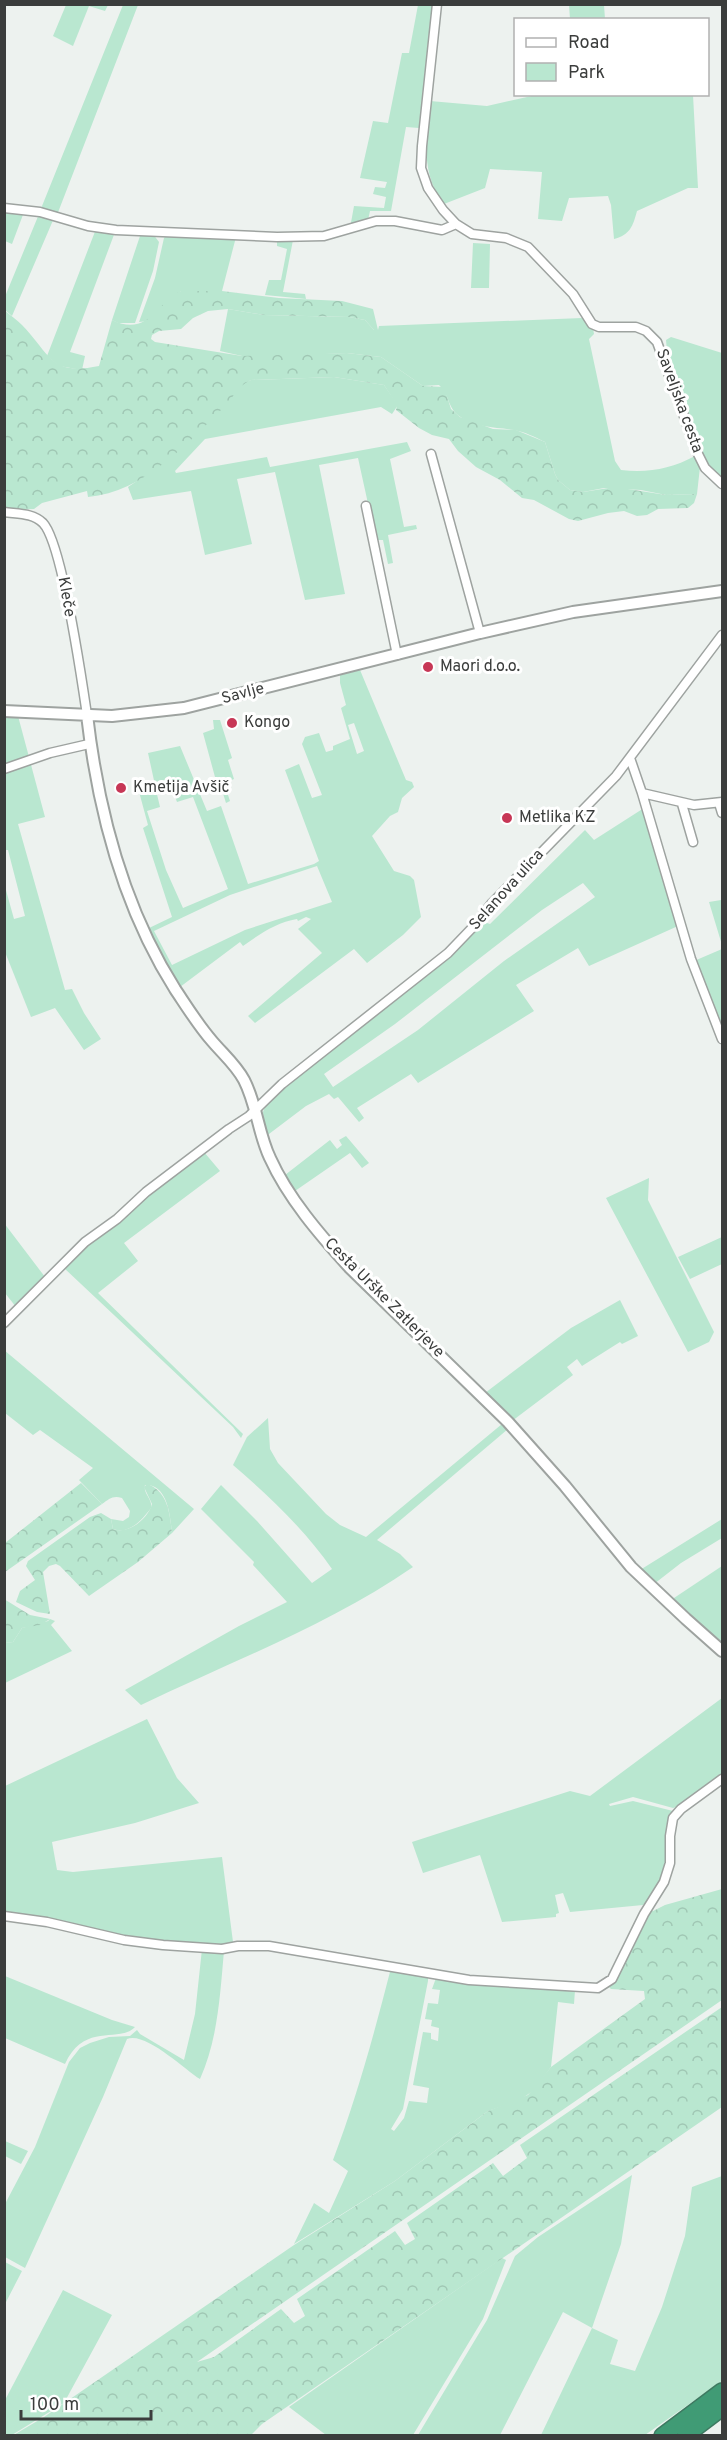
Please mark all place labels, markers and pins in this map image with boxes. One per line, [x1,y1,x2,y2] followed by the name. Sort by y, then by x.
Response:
[440,657,520,677] place label: Maori d.o.o.
[421,660,435,674] marker: Maori d.o.o.
[244,713,290,733] place label: Kongo
[225,716,239,730] marker: Kongo
[133,778,230,798] place label: Kmetija Avšič
[114,781,128,795] marker: Kmetija Avšič
[519,808,596,828] place label: Metlika KZ
[500,811,514,825] marker: Metlika KZ

